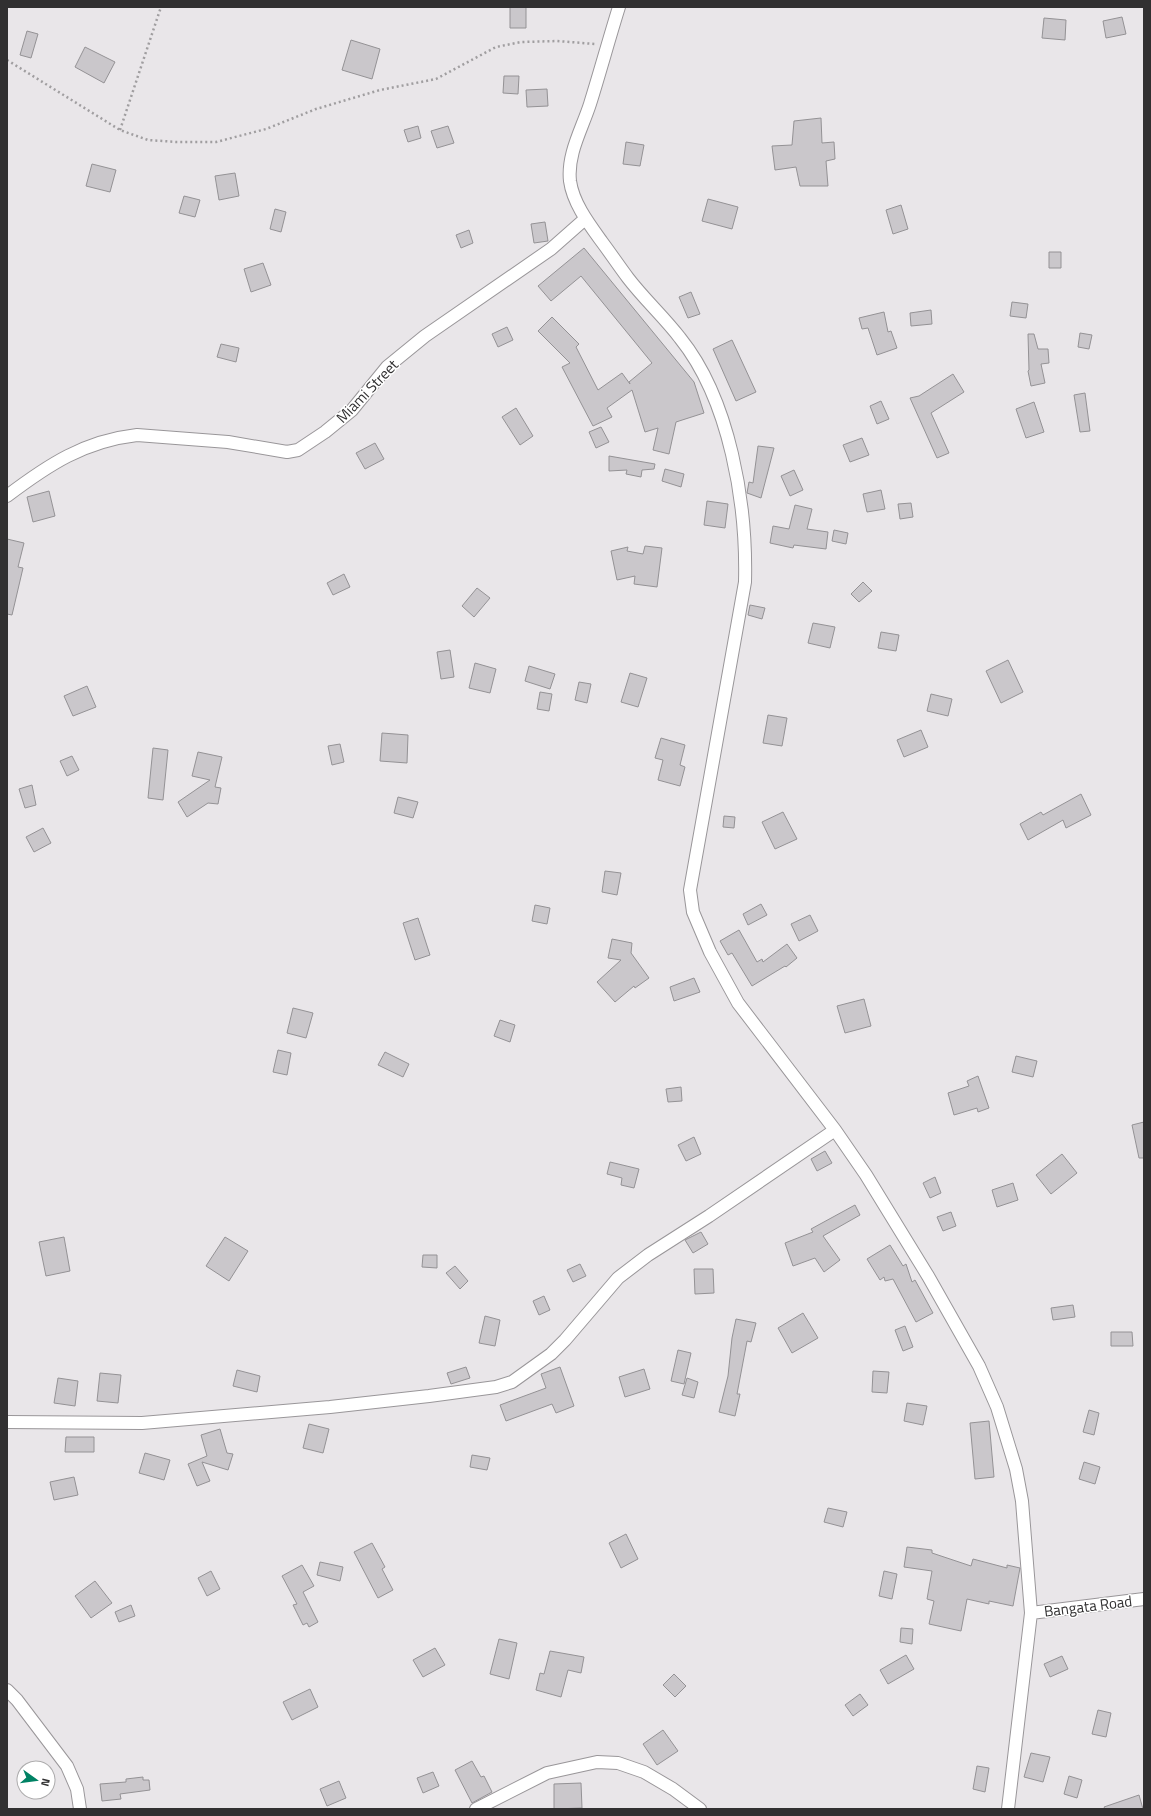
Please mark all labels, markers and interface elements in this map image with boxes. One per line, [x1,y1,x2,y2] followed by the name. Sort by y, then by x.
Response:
[331,353,404,428] street label: Miami Street
[1043,1589,1133,1623] street label: Bangata Road
[16,1760,56,1800] north arrow
[37,1777,54,1788] text: N

